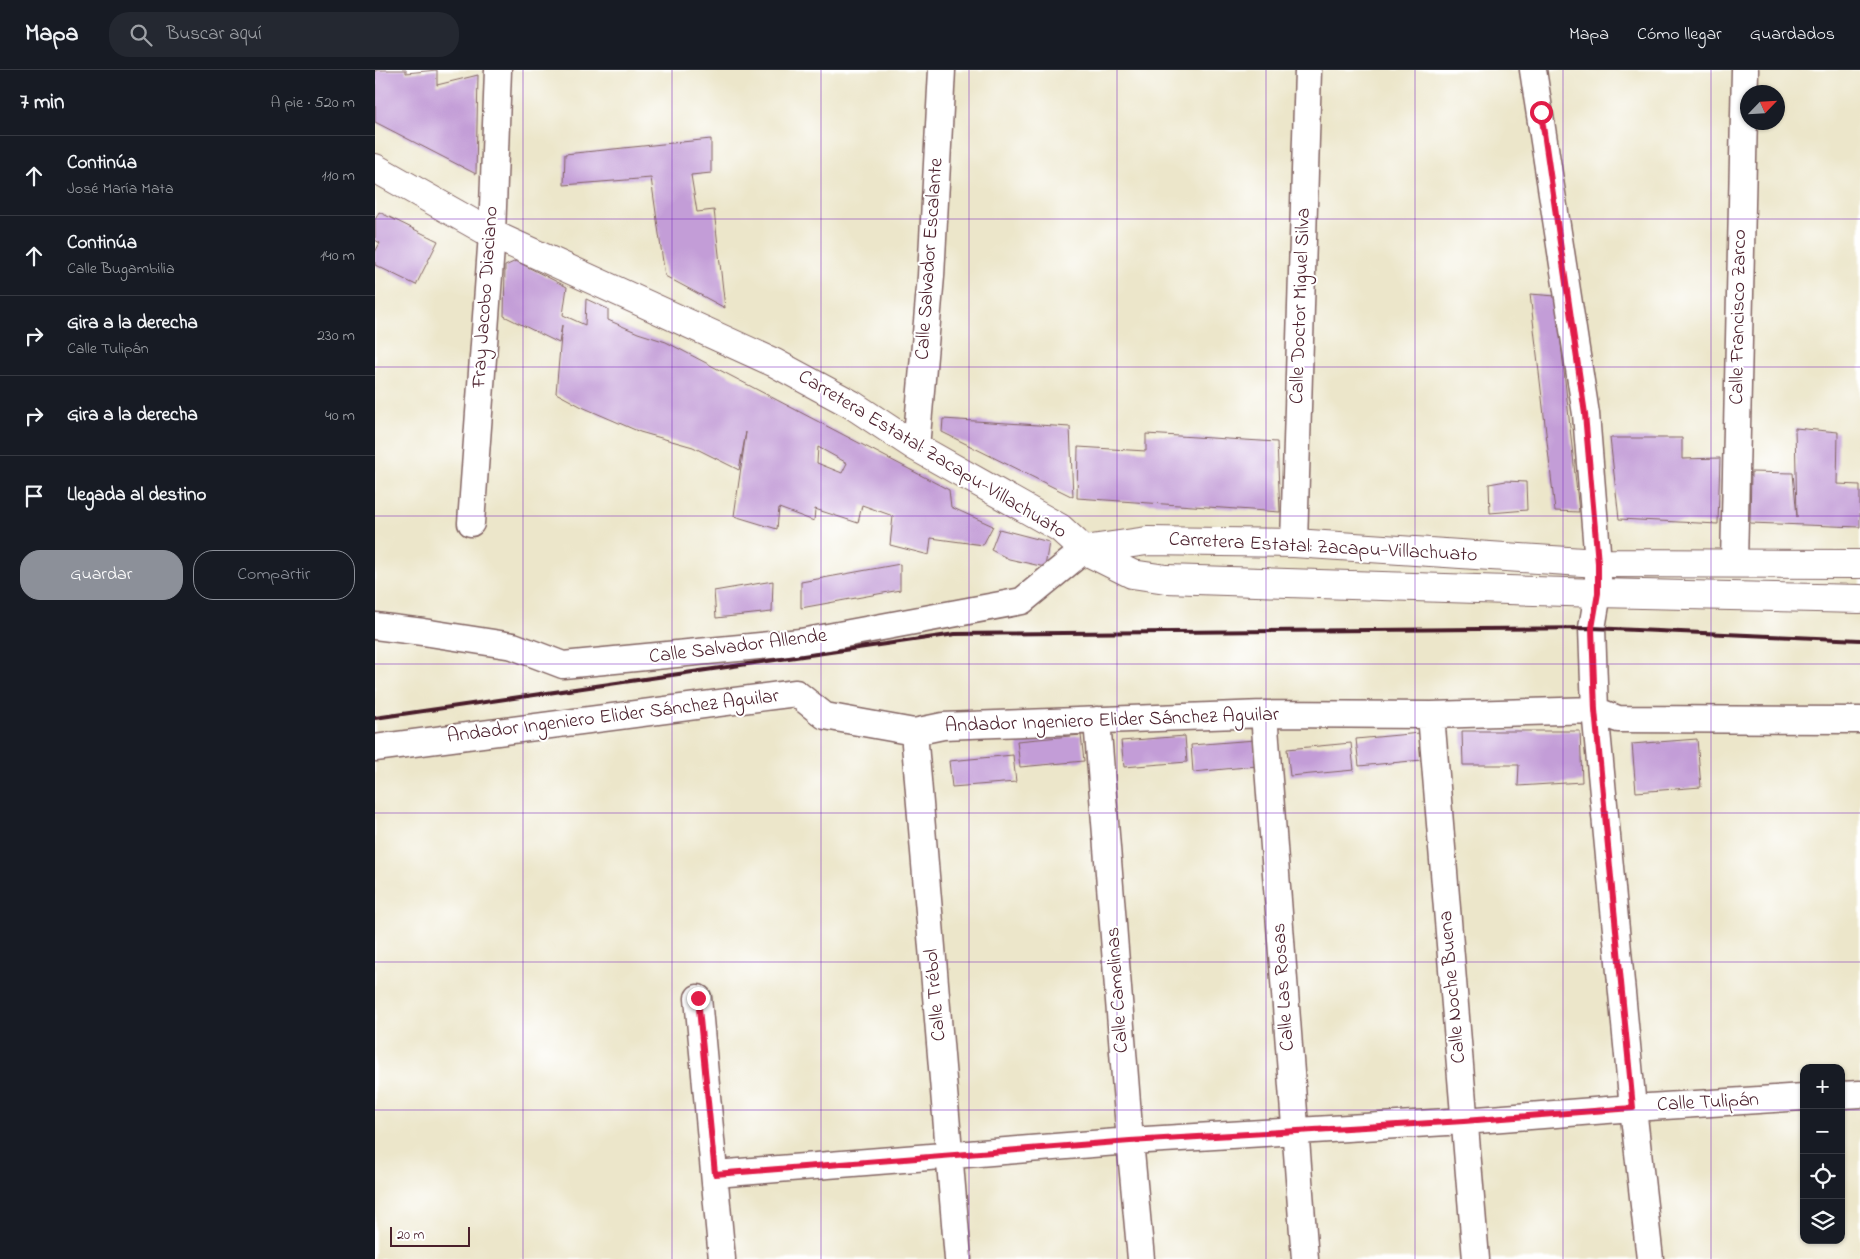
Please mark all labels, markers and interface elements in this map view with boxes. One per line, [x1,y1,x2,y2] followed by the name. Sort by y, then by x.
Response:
[109,12,459,57] search box
[25,17,79,52] text: Mapa
[127,21,155,49] icon: search
[167,21,262,48] text: Buscar aquí
[1569,22,1609,48] text: Mapa
[1637,22,1722,48] text: Cómo llegar
[1750,22,1835,48] text: Guardados
[1740,85,1785,130] north arrow
[20,88,64,118] text: 7 min
[271,91,355,115] text: A pie · 520 m
[1530,101,1553,124] route start
[67,150,137,177] text: Continúa
[908,157,952,361] street label: Calle Salvador Escalante
[20,162,48,190] icon: ahead
[321,164,355,188] text: 110 m
[67,177,174,201] text: José María Mata
[465,205,507,390] street label: Fray Jacobo Diaciano
[1283,207,1320,405] street label: Calle Doctor Miguel Silva
[1723,229,1755,405] street label: Calle Francisco Zarco
[67,230,137,257] text: Continúa
[20,242,48,270] icon: ahead
[320,244,355,268] text: 140 m
[67,257,175,281] text: Calle Bugambilia
[67,310,198,337] text: Gira a la derecha
[20,322,48,350] icon: right
[317,324,355,348] text: 230 m
[67,337,149,361] text: Calle Tulipán
[792,363,1072,547] street label: Carretera Estatal: Zacapu-Villachuato
[20,402,48,430] icon: right
[67,402,198,429] text: Gira a la derecha
[325,404,355,428] text: 40 m
[20,482,48,510] icon: arrive
[67,482,206,509] text: Llegada al destino
[1168,525,1478,571] street label: Carretera Estatal: Zacapu-Villachuato
[20,550,183,600] button: Guardar
[193,550,355,600] button: Compartir
[647,622,829,672] street label: Calle Salvador Allende
[445,682,782,753] street label: Andador Ingeniero Elider Sánchez Aguilar
[944,701,1280,742] street label: Andador Ingeniero Elider Sánchez Aguilar
[1432,909,1474,1065] street label: Calle Noche Buena
[1265,922,1303,1052] street label: Calle Las Rosas
[1099,926,1137,1054] street label: Calle Camelinas
[918,948,954,1042] street label: Calle Trébol
[687,987,710,1010] route end
[1800,1064,1845,1244] map controls
[1800,1064,1845,1109] button: +
[1656,1086,1760,1120] street label: Calle Tulipán
[1800,1109,1845,1154] button: −
[1800,1154,1845,1199] button: locate
[1800,1199,1845,1244] button: layers
[390,1224,470,1247] scale bar
[397,1225,424,1246] text: 20 m

